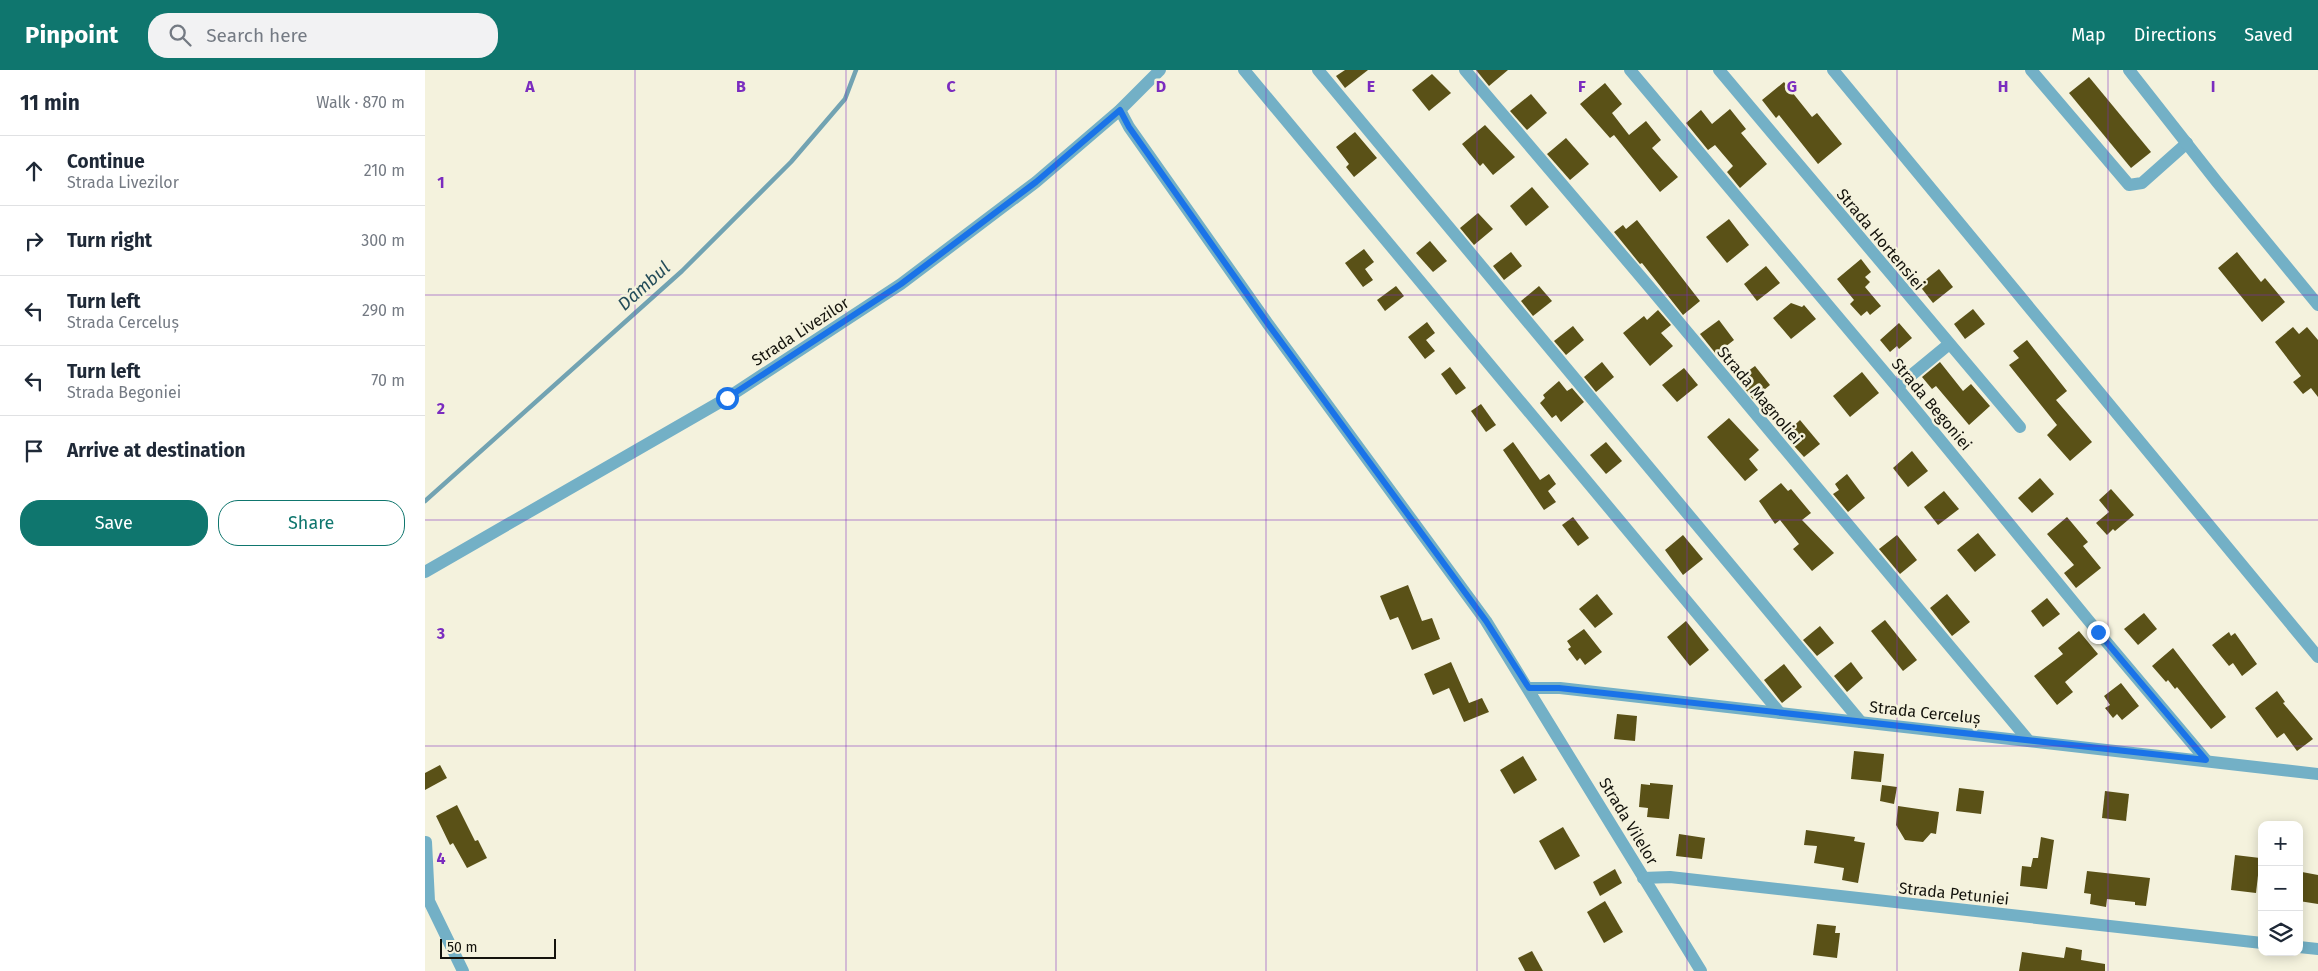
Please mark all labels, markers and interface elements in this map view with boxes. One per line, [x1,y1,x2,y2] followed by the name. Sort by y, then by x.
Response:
[148,13,498,58] search box
[25,21,118,49] text: Pinpoint
[166,21,194,49] icon: search
[206,24,308,47] text: Search here
[2071,24,2106,46] text: Map
[2134,24,2216,46] text: Directions
[2244,24,2293,46] text: Saved
[524,77,535,96] text: A
[736,77,746,96] text: B
[946,77,956,96] text: C
[1156,77,1166,96] text: D
[1367,77,1375,96] text: E
[1578,77,1586,96] text: F
[1787,77,1797,96] text: G
[1998,77,2008,96] text: H
[2211,77,2215,96] text: I
[20,90,80,116] text: 11 min
[316,93,405,112] text: Walk · 870 m
[67,150,145,173] text: Continue
[20,157,48,185] icon: ahead
[364,161,405,180] text: 210 m
[67,173,179,192] text: Strada Livezilor
[437,173,445,192] text: 1
[1833,185,1929,294] street label: Strada Hortensiei
[20,227,48,255] icon: right
[67,229,152,252] text: Turn right
[361,231,405,250] text: 300 m
[613,257,675,315] water label: Dâmbul
[67,290,141,313] text: Turn left
[748,293,853,370] street label: Strada Livezilor
[20,297,48,325] icon: left
[362,301,405,320] text: 290 m
[67,313,179,332] text: Strada Cerceluș
[1713,343,1806,448] street label: Strada Magnoliei
[1888,354,1976,454] street label: Strada Begoniei
[67,360,141,383] text: Turn left
[20,367,48,395] icon: left
[371,371,405,390] text: 70 m
[67,383,181,402] text: Strada Begoniei
[716,387,739,410] route start
[437,399,445,418] text: 2
[20,437,48,465] icon: arrive
[67,439,246,462] text: Arrive at destination
[20,500,208,546] button: Save
[218,500,405,546] button: Share
[2087,621,2110,644] route end
[436,624,445,643] text: 3
[1868,697,1982,729] street label: Strada Cerceluș
[1595,774,1662,869] street label: Strada Vilelor
[2258,821,2303,956] map controls
[2258,821,2303,866] button: +
[436,849,446,868] text: 4
[2258,866,2303,911] button: −
[1898,878,2010,909] street label: Strada Petuniei
[2258,911,2303,956] button: layers
[440,936,556,959] scale bar
[447,939,478,956] text: 50 m

